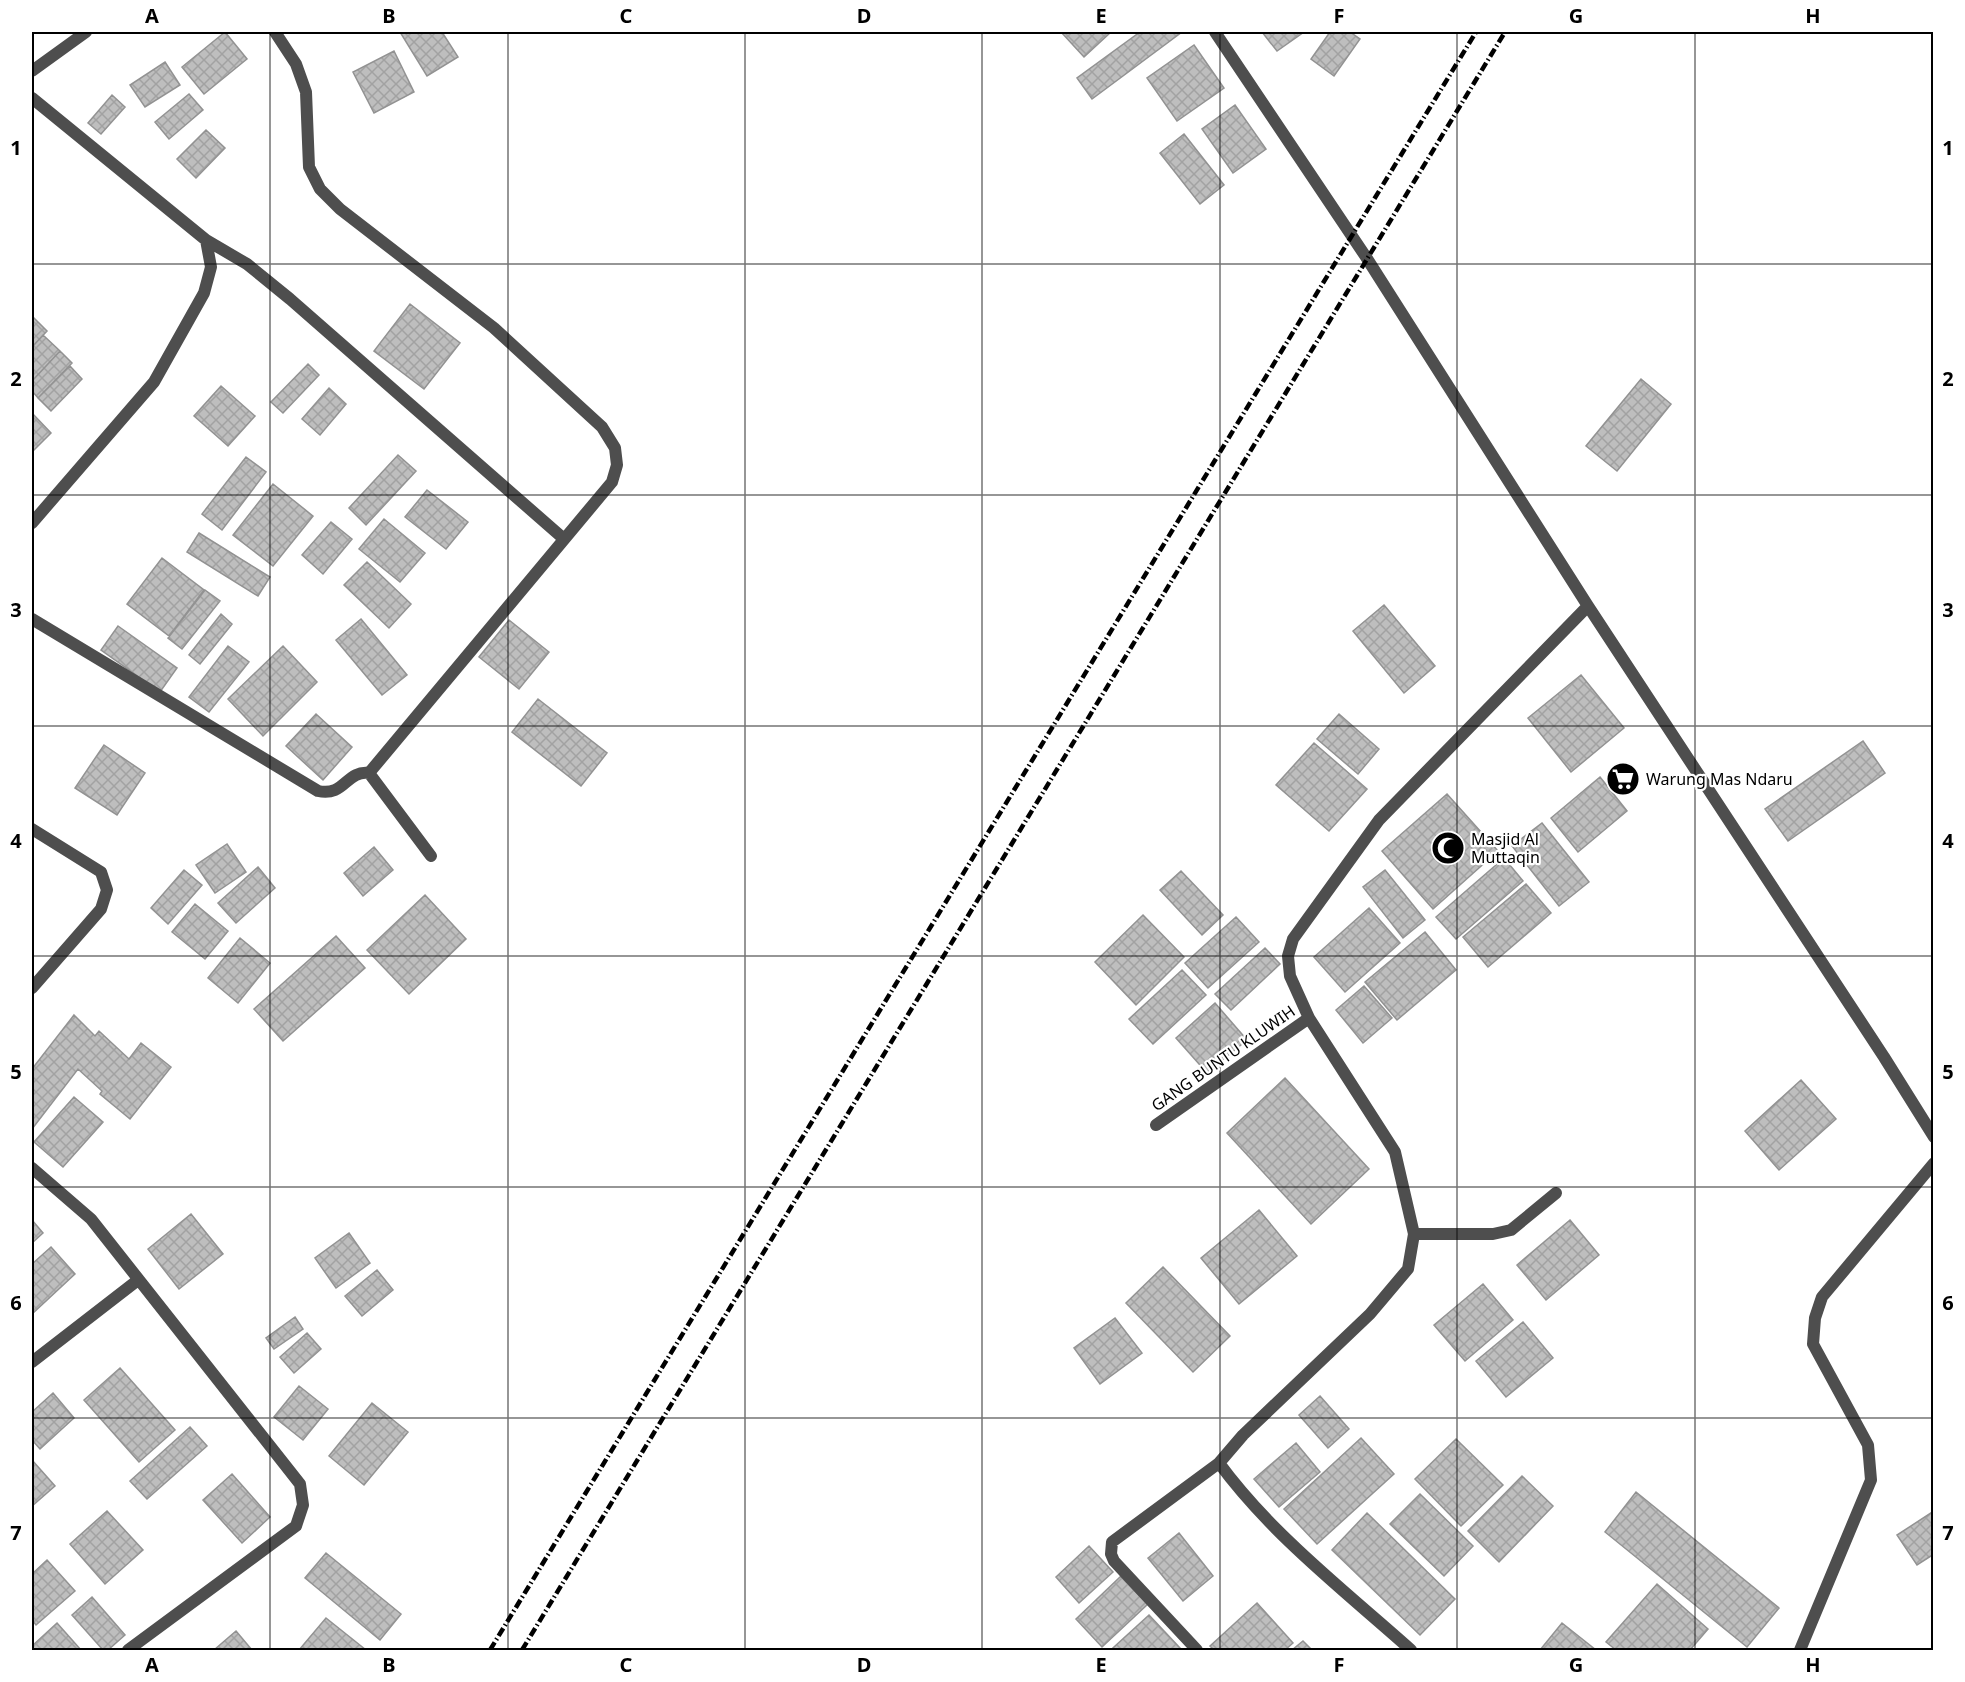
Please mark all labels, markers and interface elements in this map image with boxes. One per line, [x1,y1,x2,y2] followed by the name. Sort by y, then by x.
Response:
[145,2,159,29] text: A
[382,2,396,29] text: B
[620,2,633,29] text: C
[857,2,871,29] text: D
[1095,2,1107,29] text: E
[1334,2,1344,29] text: F
[1569,2,1583,29] text: G
[1805,2,1821,29] text: H
[10,134,22,161] text: 1
[1942,134,1954,161] text: 1
[10,365,22,392] text: 2
[1942,365,1954,392] text: 2
[10,596,22,623] text: 3
[1942,596,1954,623] text: 3
[1605,761,1641,797] supermarket icon: Warung Mas Ndaru
[1646,768,1793,790] place label: Warung Mas Ndaru
[10,827,22,854] text: 4
[1942,827,1954,854] text: 4
[1471,828,1540,868] place label: Masjid Al Muttaqin
[1430,830,1466,866] mosque icon: Masjid Al Muttaqin
[1147,1000,1299,1116] street label: GANG BUNTU KLUWIH
[10,1058,22,1085] text: 5
[1942,1058,1954,1085] text: 5
[10,1289,22,1316] text: 6
[1942,1289,1954,1316] text: 6
[10,1519,22,1546] text: 7
[1942,1519,1954,1546] text: 7
[145,1651,159,1678] text: A
[382,1651,396,1678] text: B
[620,1651,633,1678] text: C
[857,1651,871,1678] text: D
[1095,1651,1107,1678] text: E
[1334,1651,1344,1678] text: F
[1569,1651,1583,1678] text: G
[1805,1651,1821,1678] text: H

